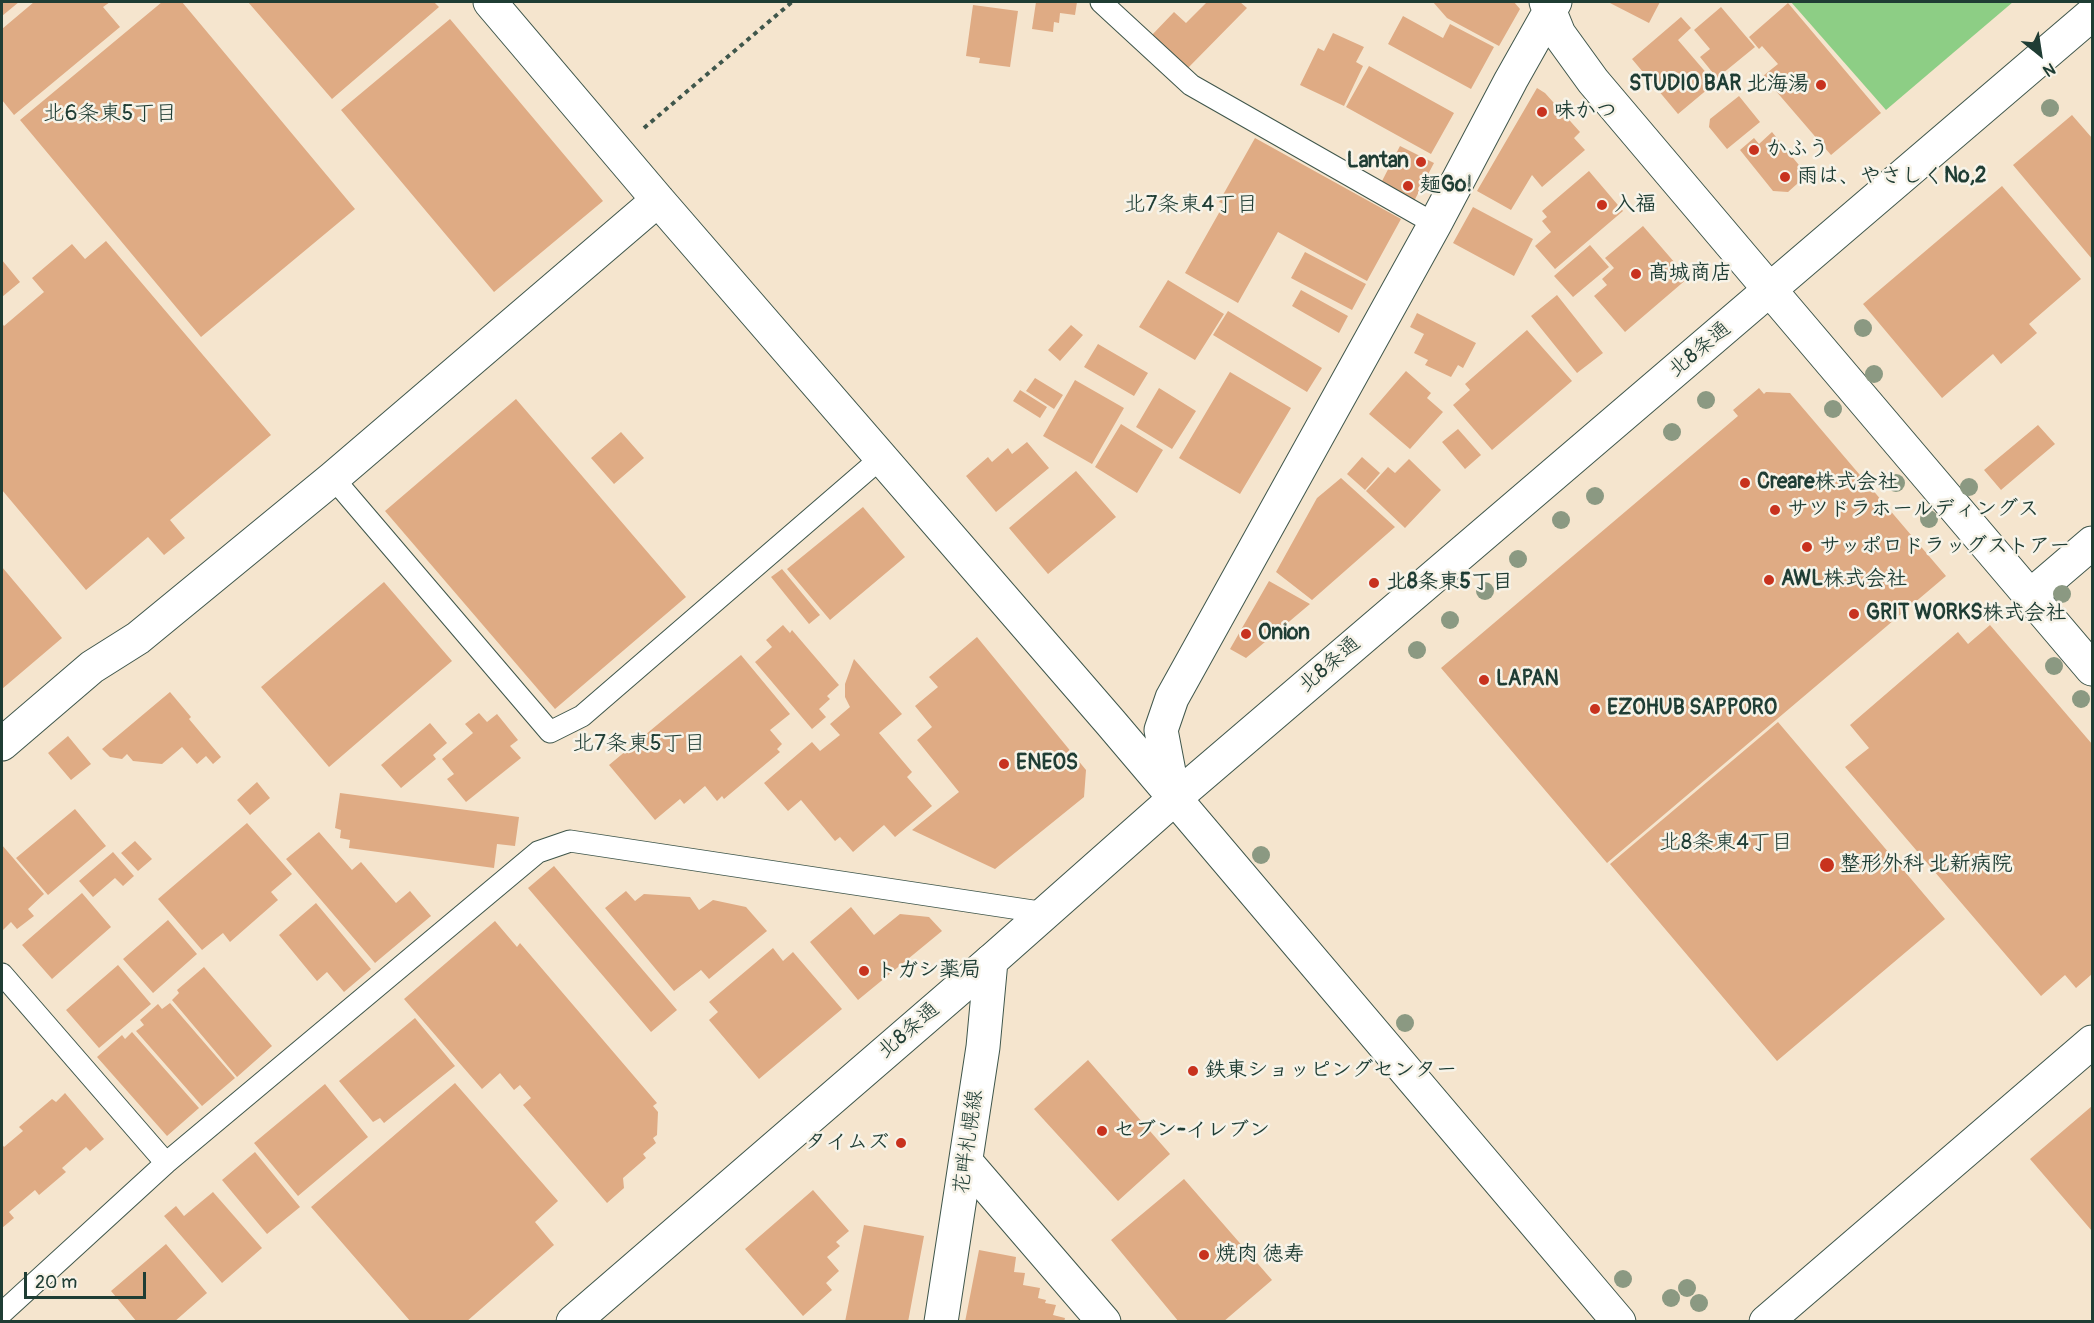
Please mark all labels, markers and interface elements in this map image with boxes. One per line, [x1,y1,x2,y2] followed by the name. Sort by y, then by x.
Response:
[2010,24,2070,84] north arrow
[2039,58,2059,81] text: N
[1629,72,1809,98] place label: STUDIO BAR 北海湯
[1814,78,1828,92] marker: STUDIO BAR 北海湯
[1554,99,1617,125] place label: 味かつ
[43,101,177,127] district label: 北6条東5丁目
[1535,105,1549,119] marker: 味かつ
[1766,137,1829,163] place label: かふう
[1747,143,1761,157] marker: かふう
[1347,149,1409,175] place label: Lantan
[1414,155,1428,169] marker: Lantan
[1797,164,1987,190] place label: 雨は、やさしくNo,2
[1778,170,1792,184] marker: 雨は、やさしくNo,2
[1420,173,1472,199] place label: 麺Go!
[1401,179,1415,193] marker: 麺Go!
[1124,192,1258,218] district label: 北7条東4丁目
[1614,192,1656,218] place label: 入福
[1595,198,1609,212] marker: 入福
[1648,261,1732,287] place label: 髙城商店
[1629,267,1643,281] marker: 髙城商店
[1664,317,1736,383] street label: 北8条通
[1757,470,1899,496] place label: Creare株式会社
[1738,476,1752,490] marker: Creare株式会社
[1787,497,2039,523] place label: サツドラホールディングス
[1768,503,1782,517] marker: サツドラホールディングス
[1819,534,2070,560] place label: サッポロドラッグストアー
[1800,540,1814,554] marker: サッポロドラッグストアー
[1781,567,1907,593] place label: AWL株式会社
[1386,570,1513,596] place label: 北8条東5丁目
[1762,573,1776,587] marker: AWL株式会社
[1367,576,1381,590] marker: 北8条東5丁目
[1866,601,2067,627] place label: GRIT WORKS株式会社
[1847,607,1861,621] marker: GRIT WORKS株式会社
[1258,621,1310,647] place label: Onion
[1239,627,1253,641] marker: Onion
[1294,631,1366,699] street label: 北8条通
[1496,667,1559,693] place label: LAPAN
[1477,673,1491,687] marker: LAPAN
[1607,696,1777,722] place label: EZOHUB SAPPORO
[1588,702,1602,716] marker: EZOHUB SAPPORO
[572,731,706,757] district label: 北7条東5丁目
[1016,751,1078,777] place label: ENEOS
[997,757,1011,771] marker: ENEOS
[1659,830,1793,856] district label: 北8条東4丁目
[1840,852,2013,878] place label: 整形外科 北新病院
[1818,856,1836,874] marker: 整形外科 北新病院
[876,958,981,984] place label: トガシ薬局
[857,964,871,978] marker: トガシ薬局
[873,997,945,1065] street label: 北8条通
[1205,1058,1457,1084] place label: 鉄東ショッピングセンター
[1186,1064,1200,1078] marker: 鉄東ショッピングセンター
[949,1088,989,1196] street label: 花畔札幌線
[1114,1118,1270,1144] place label: セブン-イレブン
[1095,1124,1109,1138] marker: セブン-イレブン
[805,1130,889,1156] place label: タイムズ
[894,1136,908,1150] marker: タイムズ
[1216,1242,1305,1268] place label: 焼肉 徳寿
[1197,1248,1211,1262] marker: 焼肉 徳寿
[27,1260,148,1298] scale bar
[35,1271,77,1294] text: 20 m

